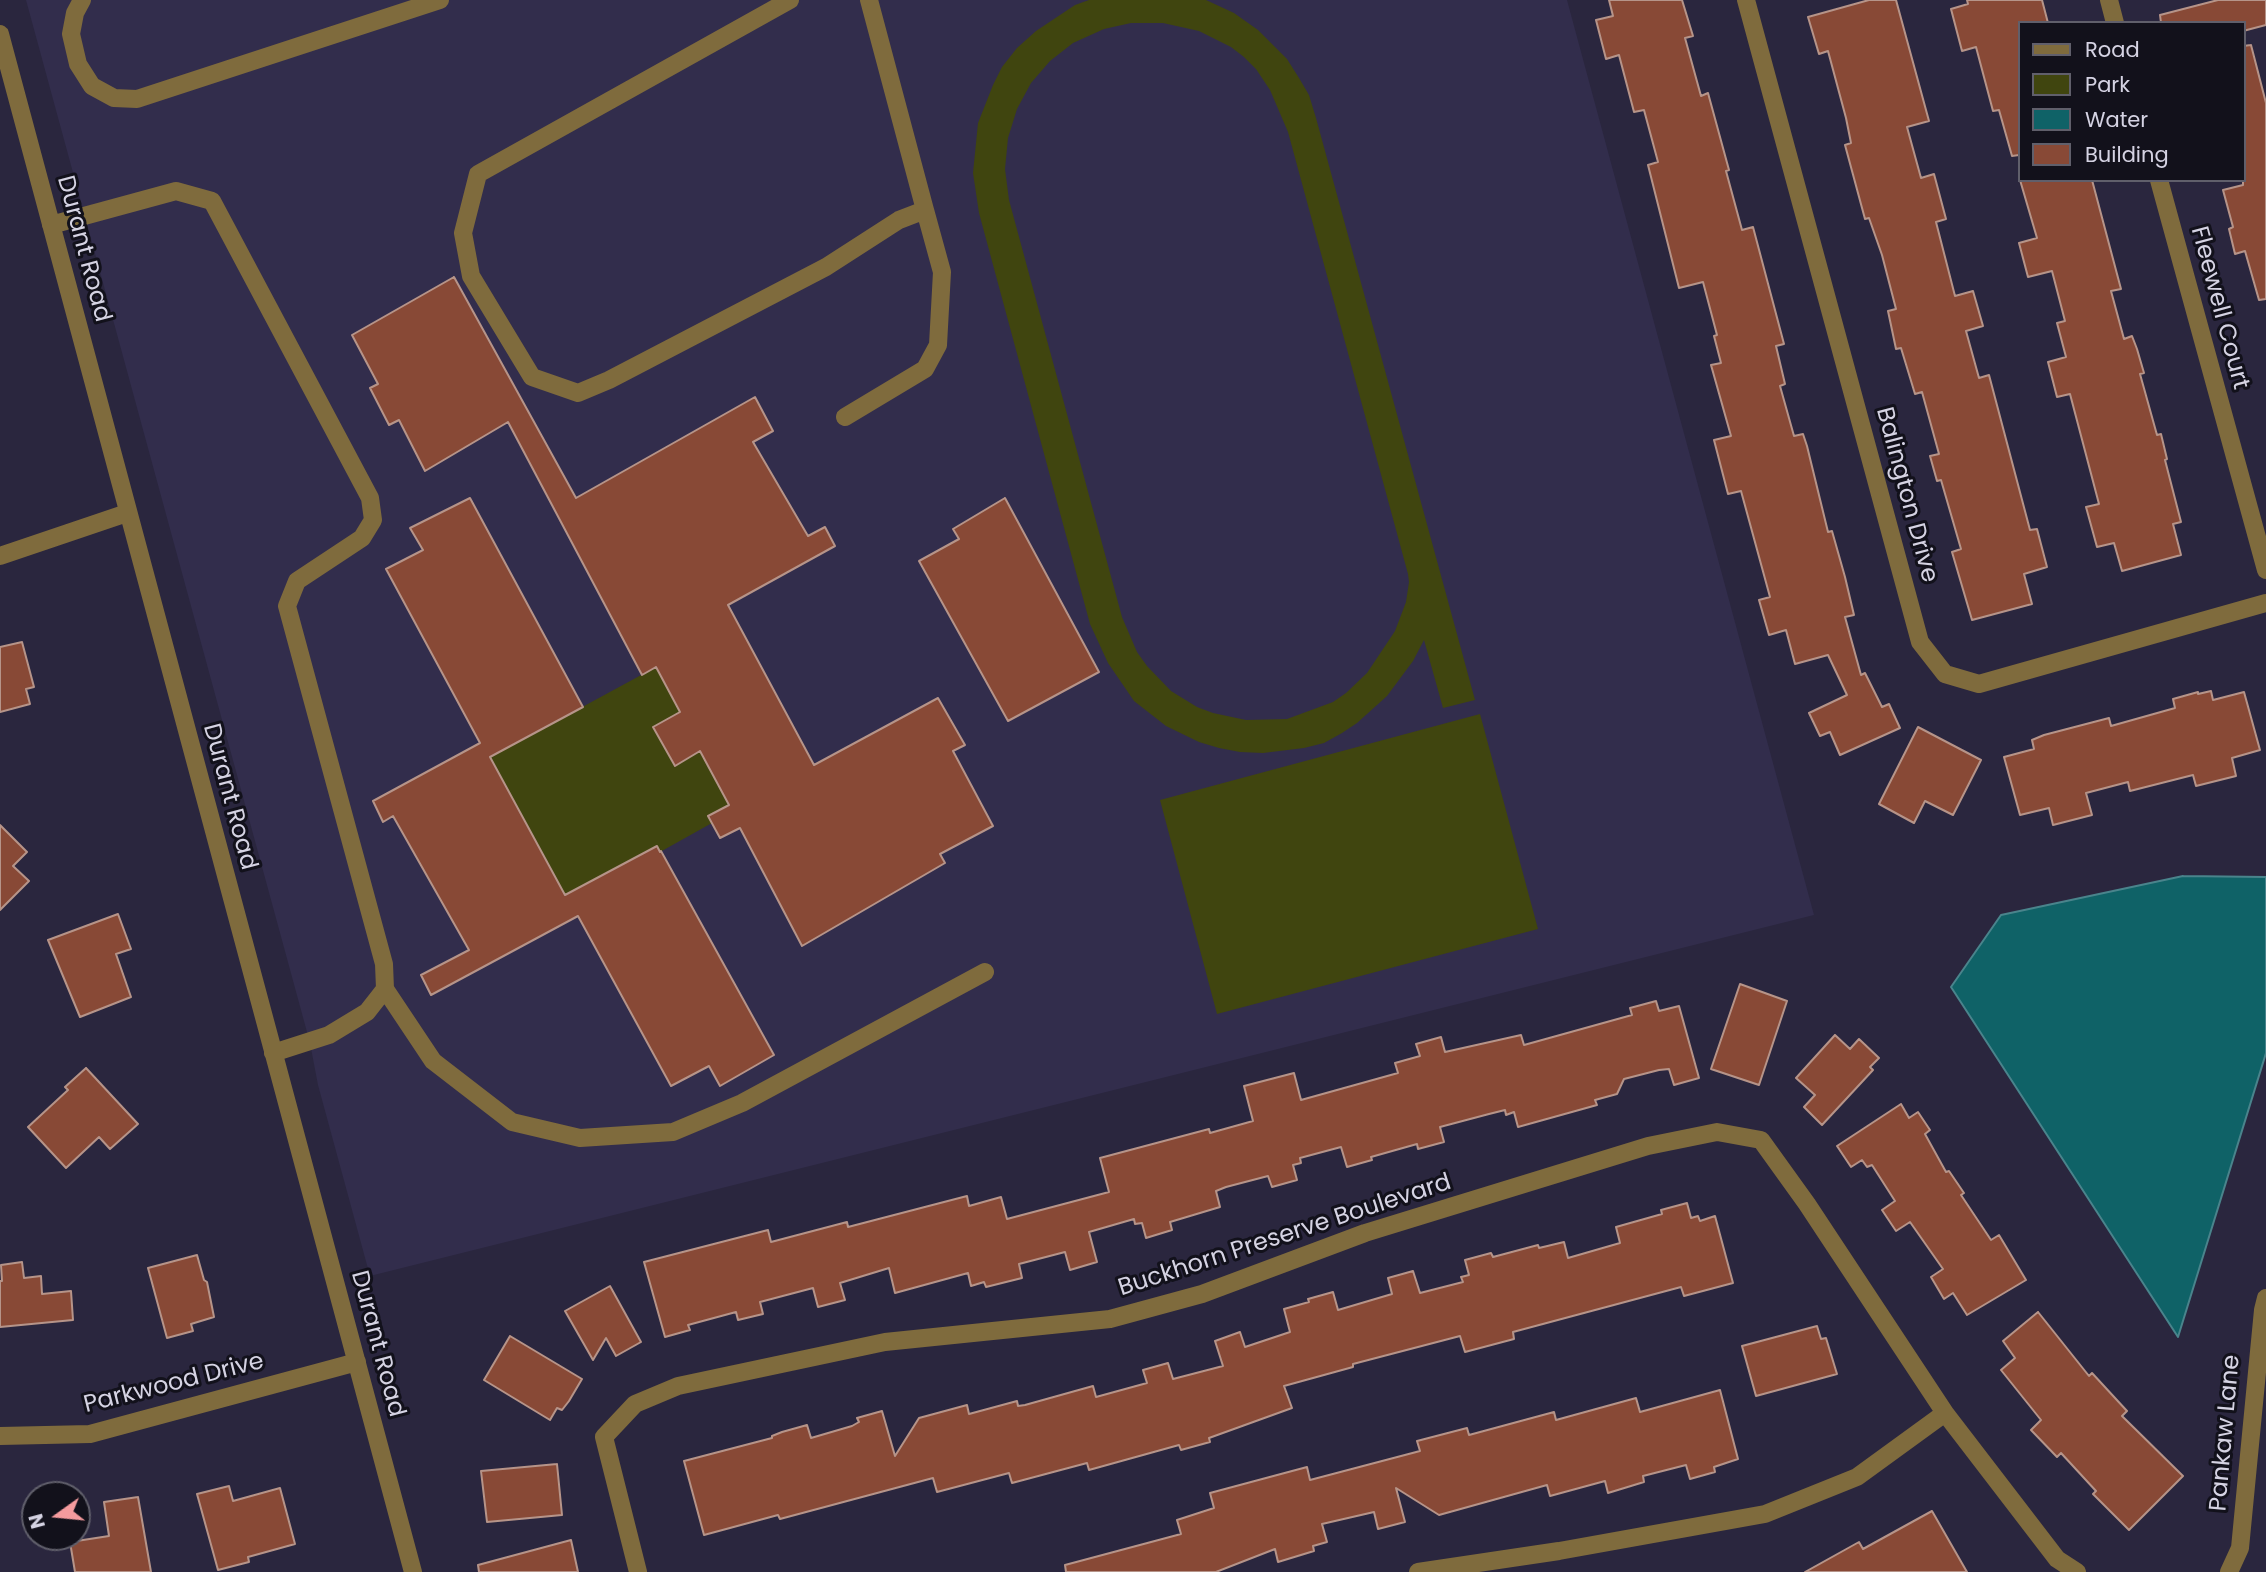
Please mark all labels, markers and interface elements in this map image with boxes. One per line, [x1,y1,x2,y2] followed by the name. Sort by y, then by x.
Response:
[2018,21,2245,182] legend
[2085,35,2140,64] text: Road
[2085,70,2130,99] text: Park
[2085,105,2148,134] text: Water
[2085,140,2169,169] text: Building
[50,173,116,325] street label: Durant Road
[2183,223,2255,393] street label: Fleewell Court
[1869,404,1943,586] street label: Balington Drive
[196,721,262,873] street label: Durant Road
[1115,1168,1455,1304] street label: Buckhorn Preserve Boulevard
[344,1268,410,1420] street label: Durant Road
[81,1348,267,1420] street label: Parkwood Drive
[2205,1354,2247,1512] street label: Pankaw Lane
[21,1481,91,1551] north arrow
[22,1511,52,1531] text: N

